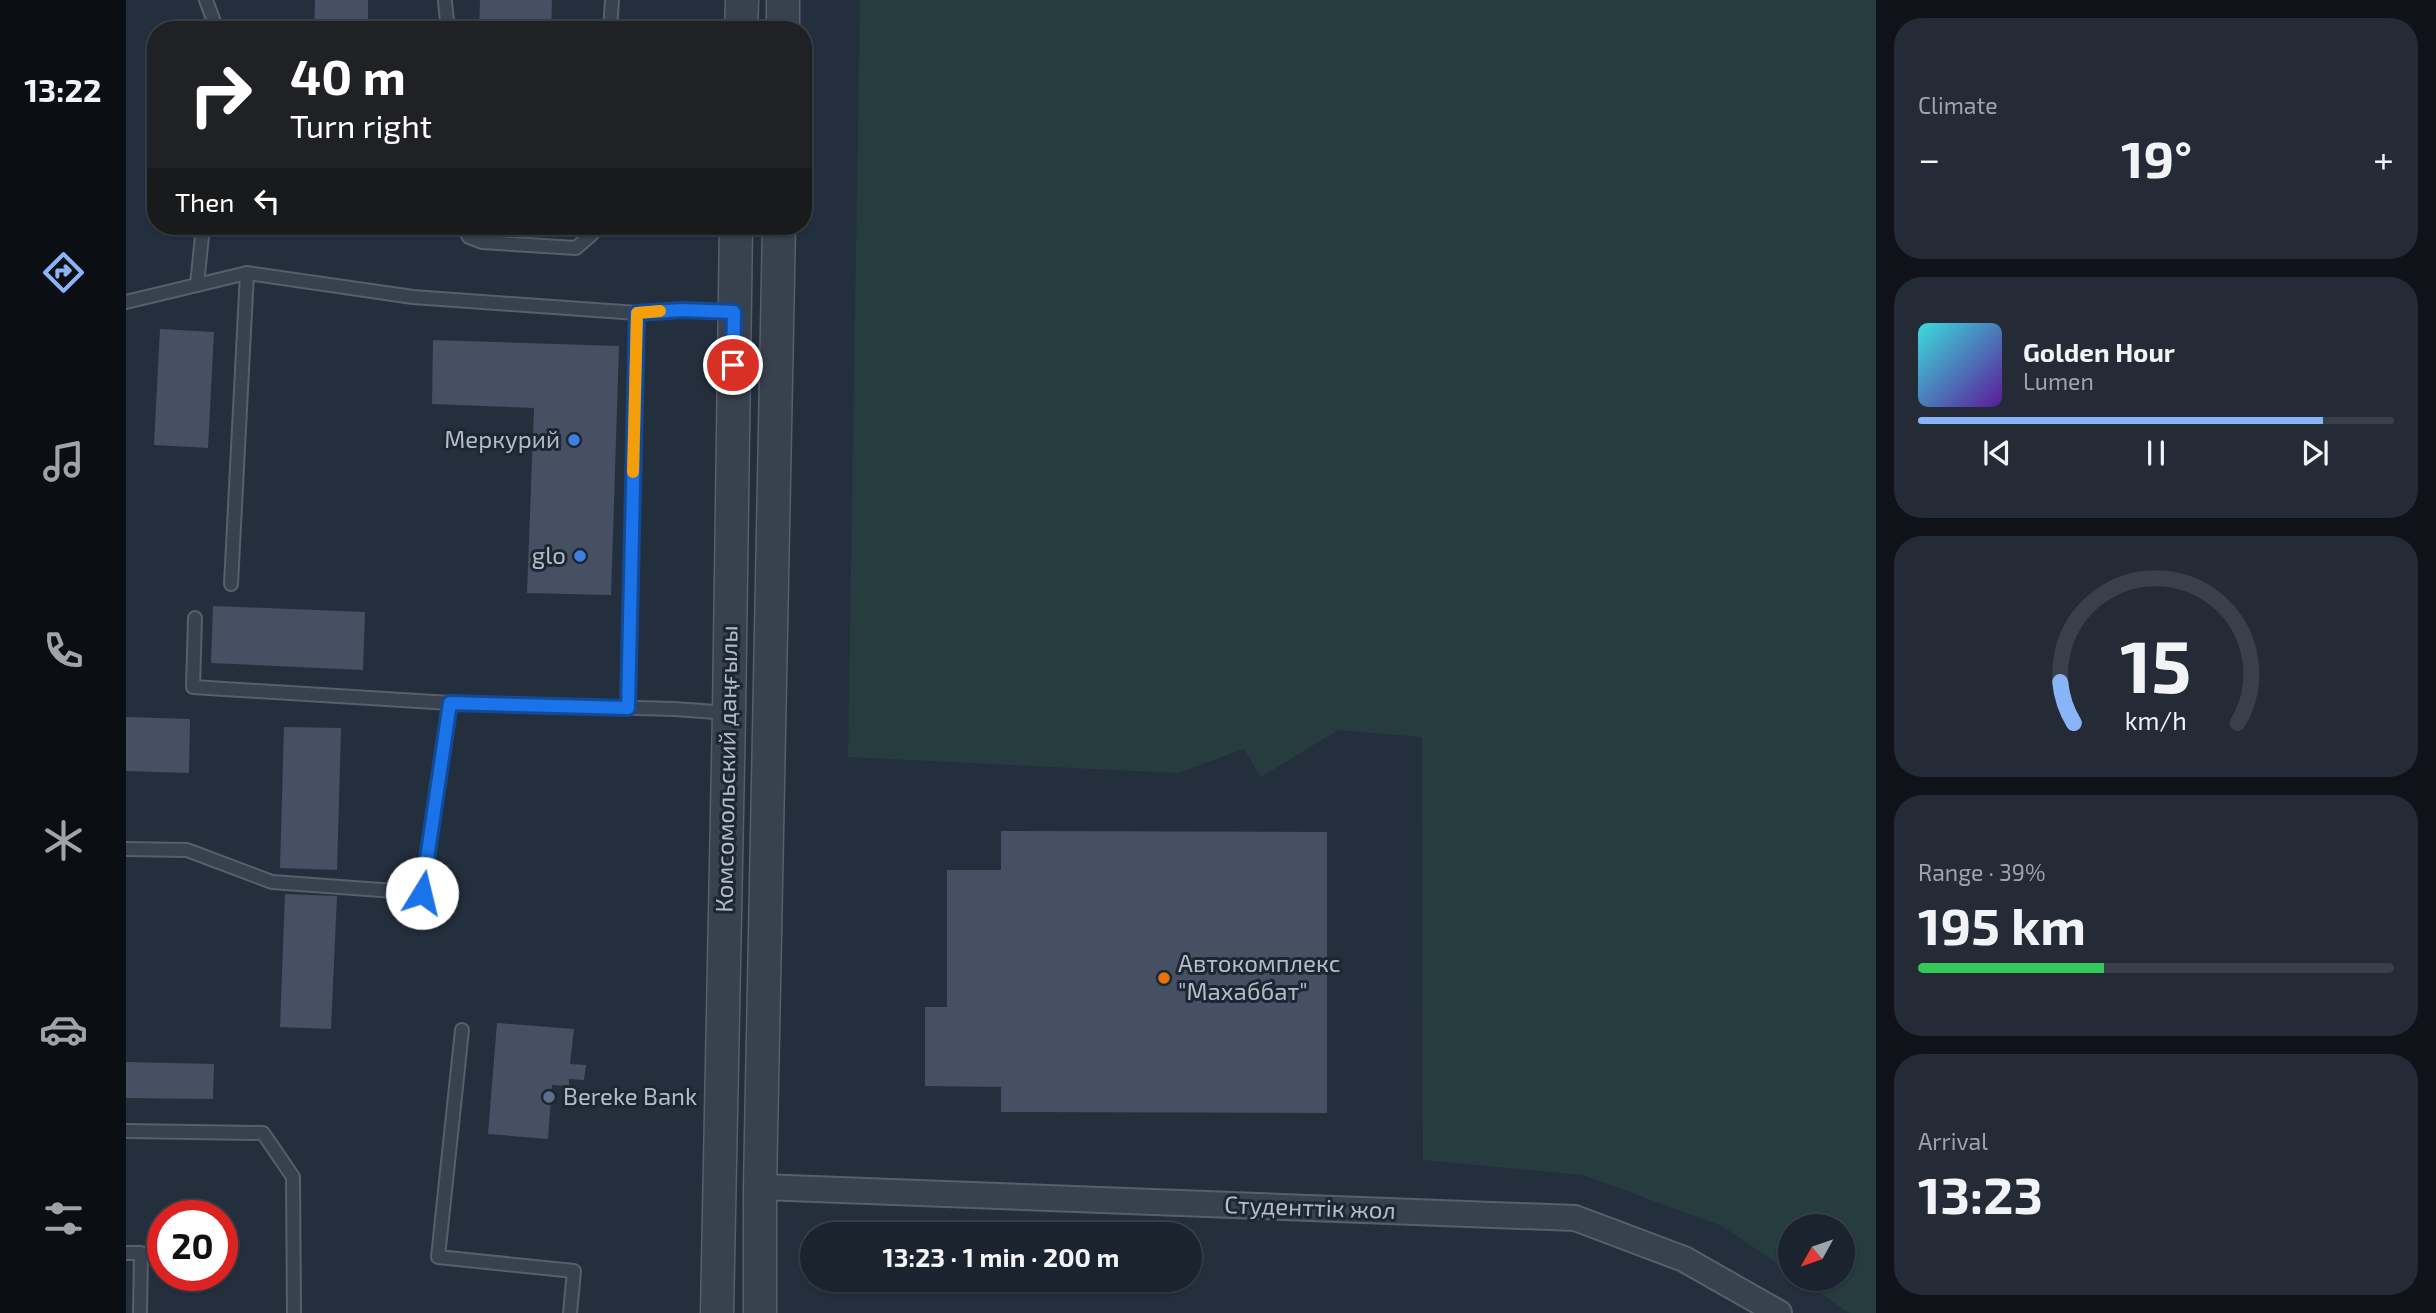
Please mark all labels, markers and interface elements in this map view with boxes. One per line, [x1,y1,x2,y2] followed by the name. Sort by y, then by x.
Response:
[290,46,406,105] text: 40 m
[175,49,266,140] icon: right
[24,70,102,108] text: 13:22
[1918,91,1998,119] text: Climate
[290,106,432,144] text: Turn right
[2121,126,2192,188] text: 19°
[1918,135,1940,181] text: −
[2373,135,2394,181] text: +
[248,182,286,220] icon: left
[175,186,234,217] text: Then
[39,248,88,297] icon: directions
[703,335,763,395] pin
[2023,336,2175,367] text: Golden Hour
[714,346,752,384] icon: arrive
[2023,367,2094,395] text: Lumen
[444,424,560,454] place label: Меркурий
[566,432,582,448] marker: Меркурий
[1978,434,2016,472] icon: previous
[2137,434,2175,472] icon: pause
[2296,434,2334,472] icon: next
[39,437,88,486] icon: music
[532,540,566,569] place label: glo
[572,548,588,564] marker: glo
[2120,620,2192,708] text: 15
[708,625,743,913] street label: Комсомольский даңғылы
[39,626,88,675] icon: phone
[2125,704,2187,734] text: km/h
[39,816,88,865] icon: climate
[385,856,459,930] position arrow
[1918,858,2046,886] text: Range · 39%
[1918,893,2086,955] text: 195 km
[1178,948,1341,1005] place label: Автокомплекс "Махаббат"
[1156,970,1172,986] marker: Автокомплекс "Махаббат"
[39,1005,88,1054] icon: car
[563,1081,697,1110] place label: Bereke Bank
[541,1089,557,1105] marker: Bereke Bank
[1918,1127,1988,1155] text: Arrival
[1918,1162,2043,1224] text: 13:23
[1224,1189,1396,1225] street label: Студенттік жол
[39,1194,88,1243] icon: filters
[147,1200,238,1291] speed limit sign: 20
[1778,1214,1855,1292] north arrow
[1778,1214,1855,1291] map controls
[882,1241,1120,1272] text: 13:23 · 1 min · 200 m

